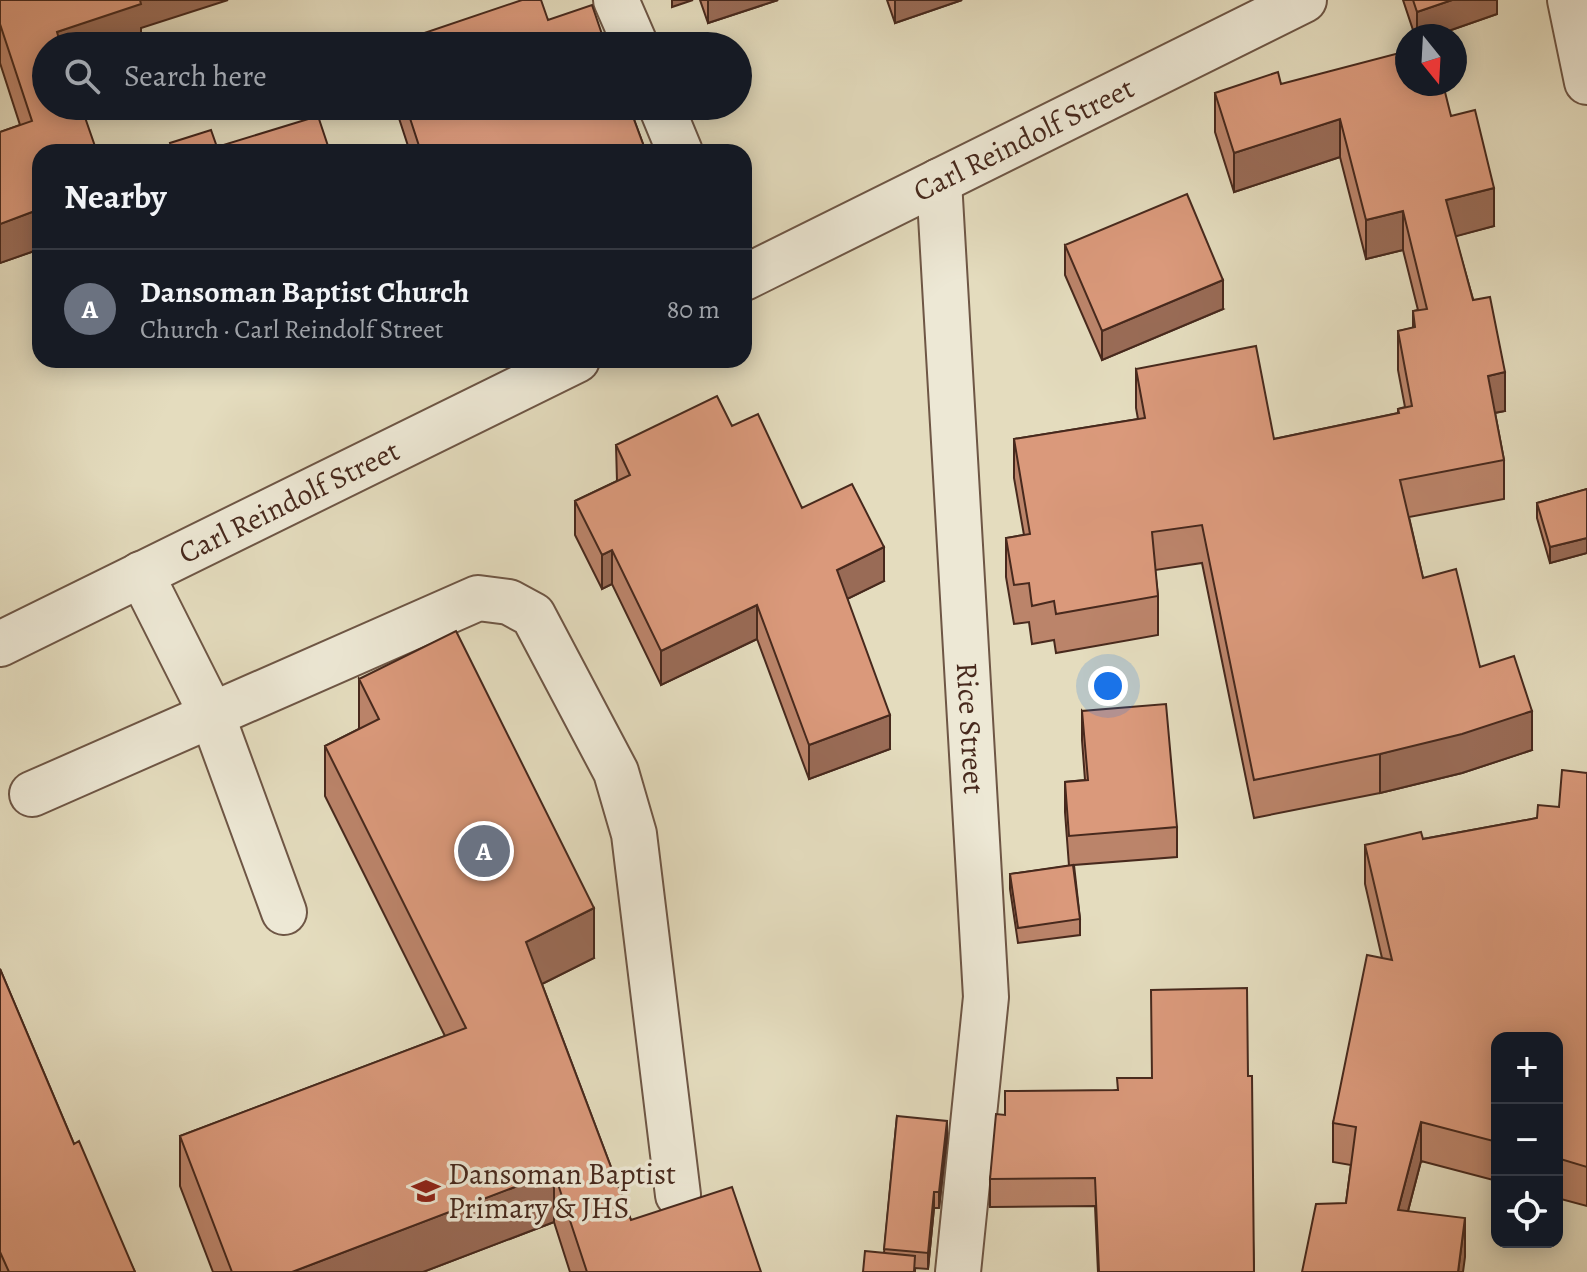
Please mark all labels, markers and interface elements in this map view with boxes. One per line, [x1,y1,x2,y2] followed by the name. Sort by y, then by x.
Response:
[1395,24,1467,96] north arrow
[32,32,752,120] search box
[60,54,104,98] icon: search
[124,56,267,96] text: Search here
[906,68,1141,211] street label: Carl Reindolf Street
[64,173,167,220] text: Nearby
[140,272,469,312] text: Dansoman Baptist Church
[82,292,98,327] text: A
[667,292,720,327] text: 80 m
[140,312,443,347] text: Church · Carl Reindolf Street
[172,431,406,573] street label: Carl Reindolf Street
[947,661,994,795] street label: Rice Street
[1088,666,1128,706] your location
[458,821,510,881] pin: A
[1491,1032,1563,1248] map controls
[1491,1032,1563,1104] button: +
[1491,1104,1563,1176] button: −
[448,1154,676,1228] place label: Dansoman Baptist Primary & JHS
[411,1176,441,1206] school or university icon: Dansoman Baptist Primary & JHS
[1491,1176,1563,1248] button: locate

